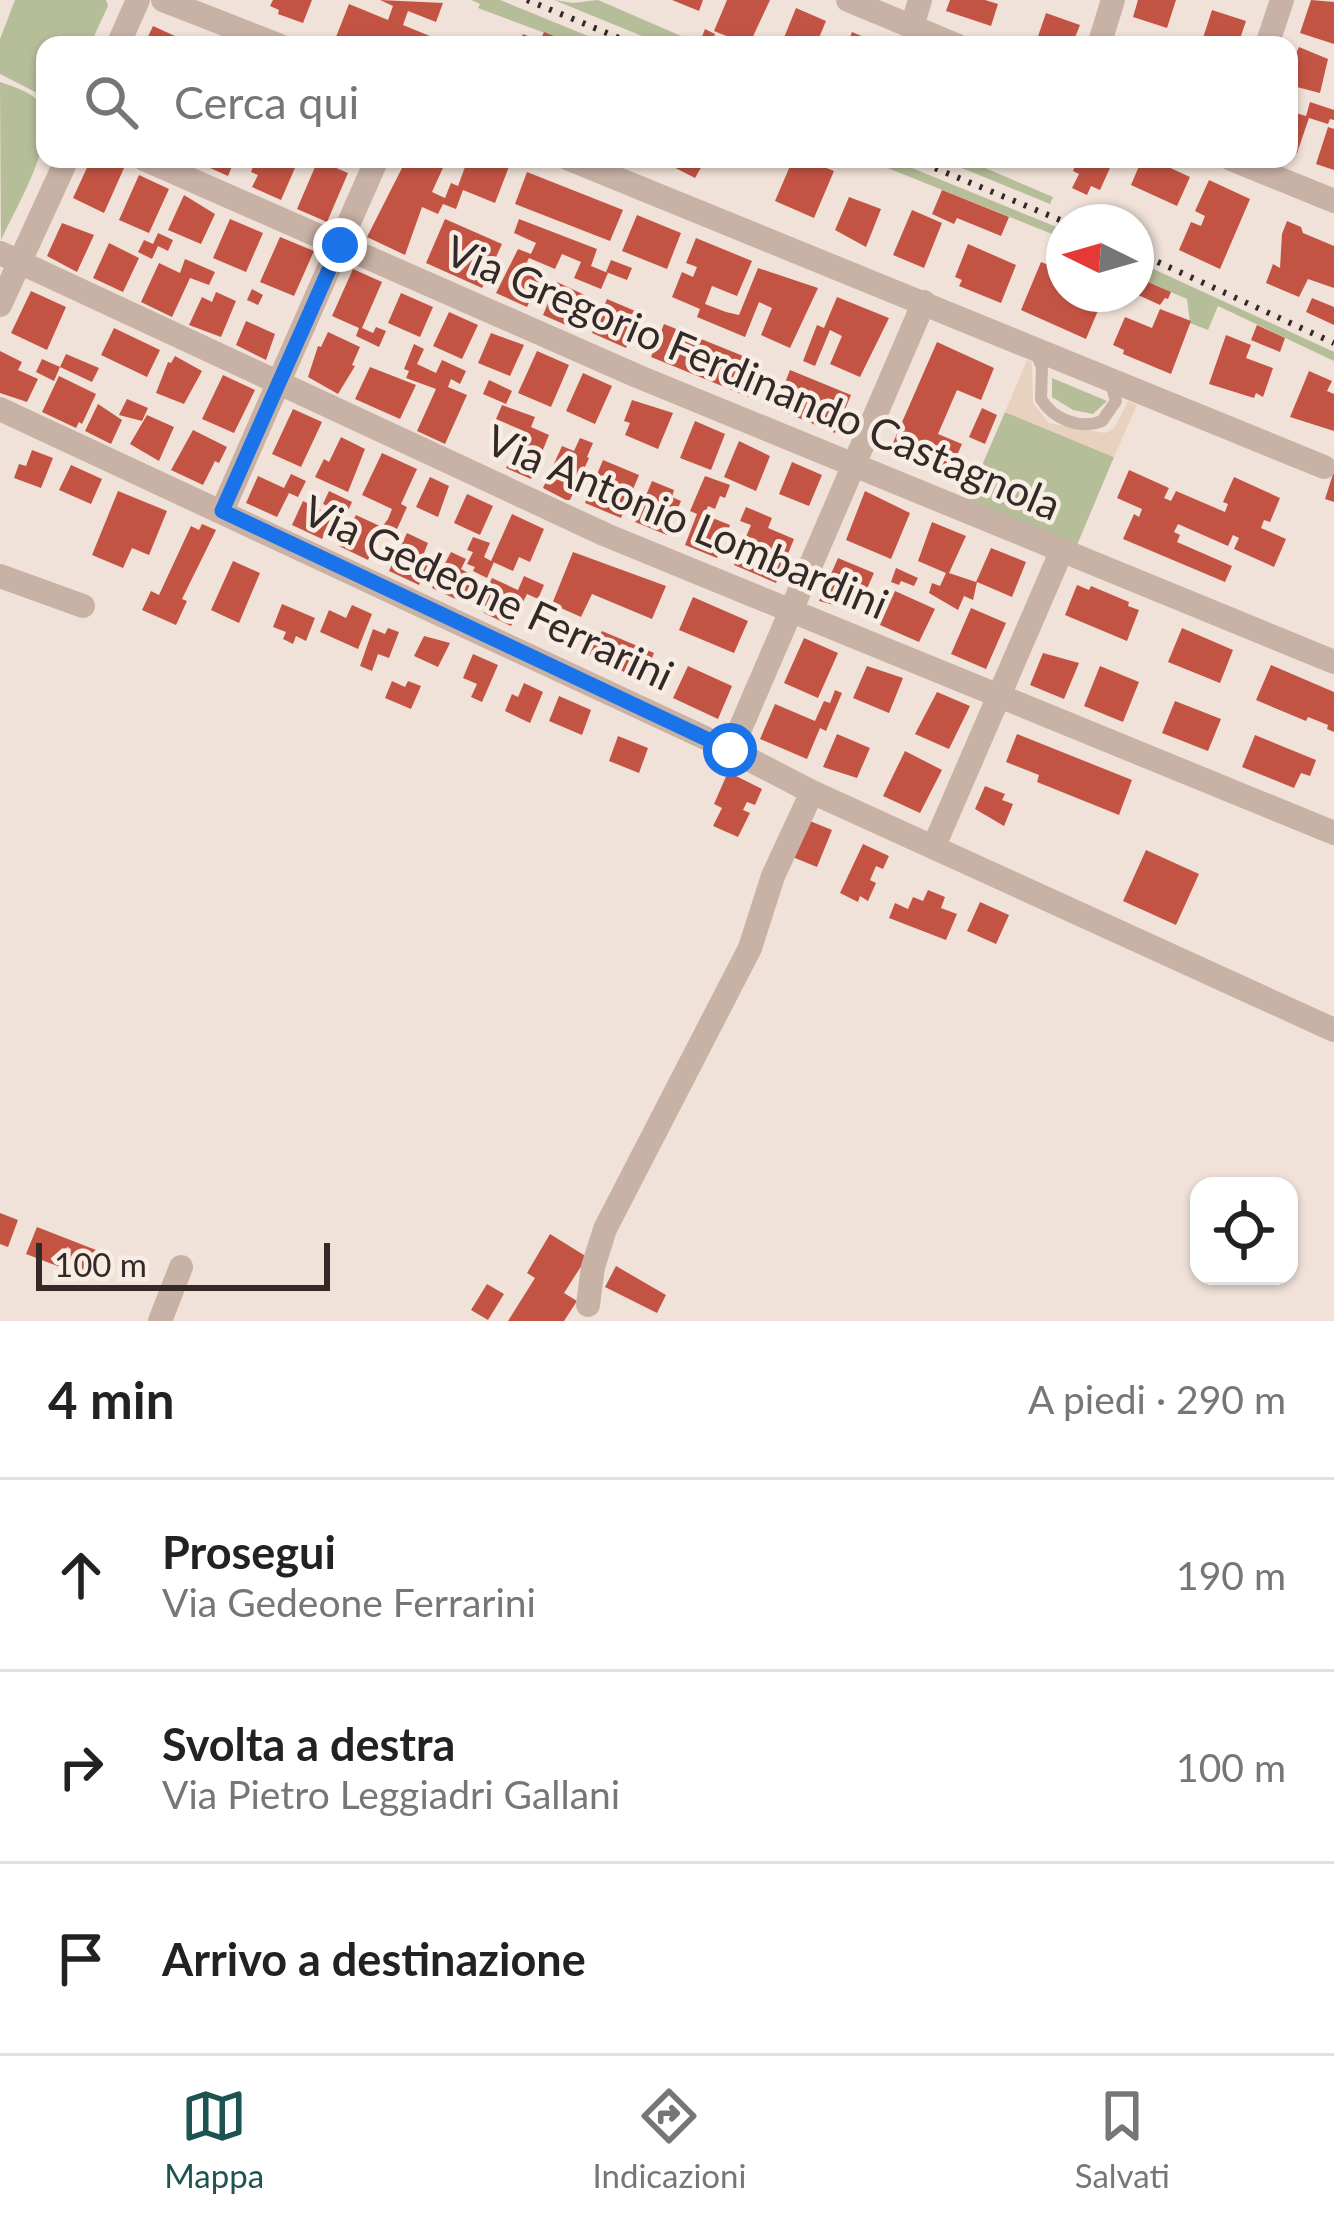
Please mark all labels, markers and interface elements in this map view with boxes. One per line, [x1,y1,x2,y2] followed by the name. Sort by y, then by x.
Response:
[36,36,1298,168] search box
[78,69,144,135] icon: search
[174,75,359,129] text: Cerca qui
[1046,204,1154,312] north arrow
[313,218,367,272] route end
[438,224,1068,530] street label: Via Gregorio Ferdinando Castagnola
[479,414,896,628] street label: Via Antonio Lombardini
[295,484,681,700] street label: Via Gedeone Ferrarini
[703,723,757,777] route start
[1190,1177,1298,1285] map controls
[1190,1177,1298,1285] button: locate
[36,1237,330,1290] scale bar
[54,1244,147,1284] text: 100 m
[48,1369,174,1430] text: 4 min
[1028,1376,1286,1422] text: A piedi · 290 m
[162,1525,336,1579] text: Prosegui
[48,1542,114,1608] icon: ahead
[1176,1552,1286,1598] text: 190 m
[162,1579,536,1625] text: Via Gedeone Ferrarini
[162,1717,455,1771] text: Svolta a destra
[48,1734,114,1800] icon: right
[1176,1744,1286,1790] text: 100 m
[162,1771,620,1817] text: Via Pietro Leggiadri Gallani
[48,1926,114,1992] icon: arrive
[162,1932,586,1986] text: Arrivo a destinazione
[164,2083,264,2195] tab: Mappa
[593,2083,746,2195] tab: Indicazioni
[1075,2083,1170,2195] tab: Salvati

